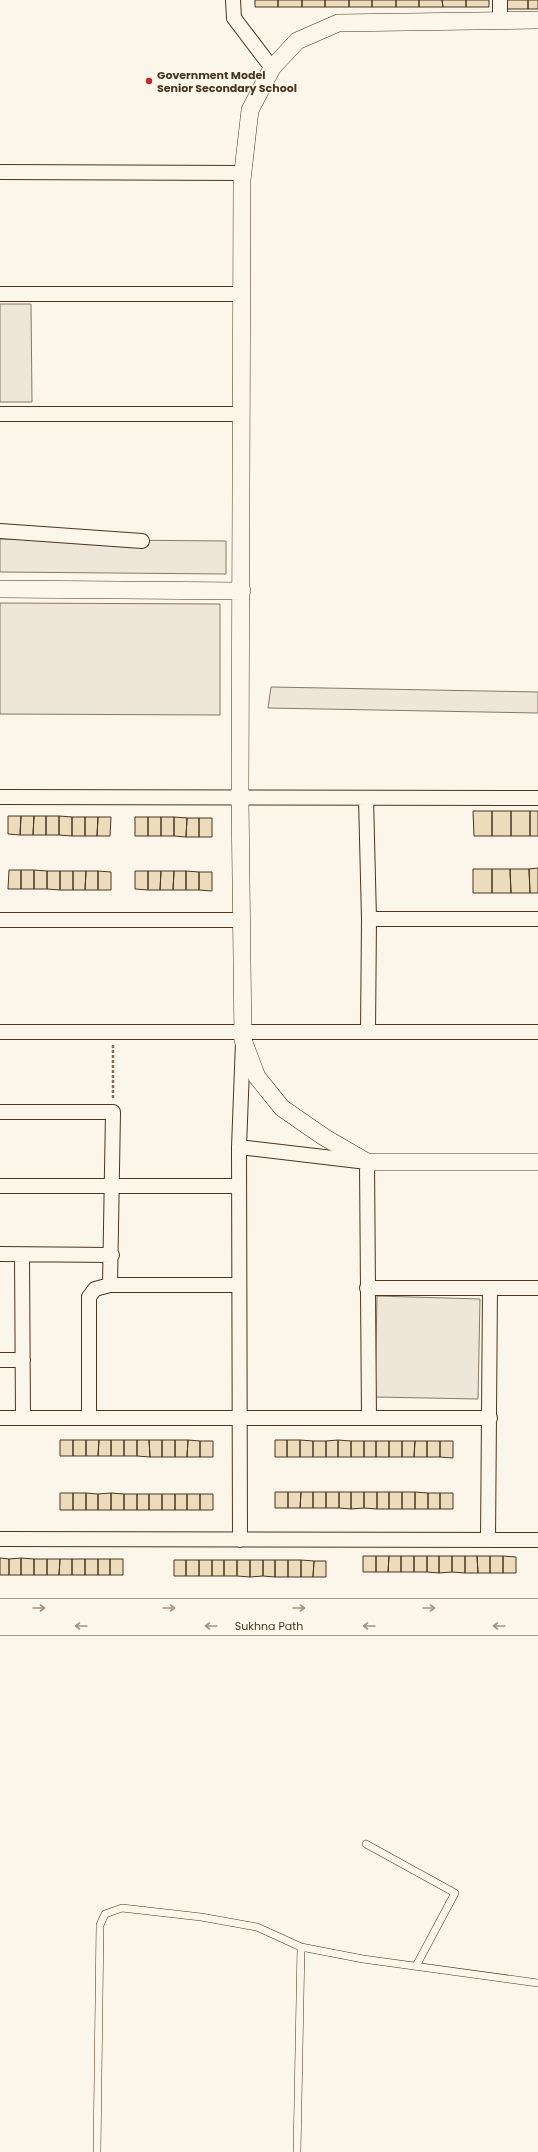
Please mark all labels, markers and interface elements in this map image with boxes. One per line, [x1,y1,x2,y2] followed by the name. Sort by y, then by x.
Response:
[157,67,297,96] place label: Government Model Senior Secondary School
[144,76,154,86] marker: Government Model Senior Secondary School
[32,1604,45,1612] one-way arrow
[162,1604,175,1612] one-way arrow
[292,1604,305,1612] one-way arrow
[422,1604,435,1612] one-way arrow
[235,1618,303,1634] street label: Sukhna Path
[75,1622,88,1630] one-way arrow
[205,1622,218,1630] one-way arrow
[363,1622,376,1630] one-way arrow
[493,1622,506,1630] one-way arrow

